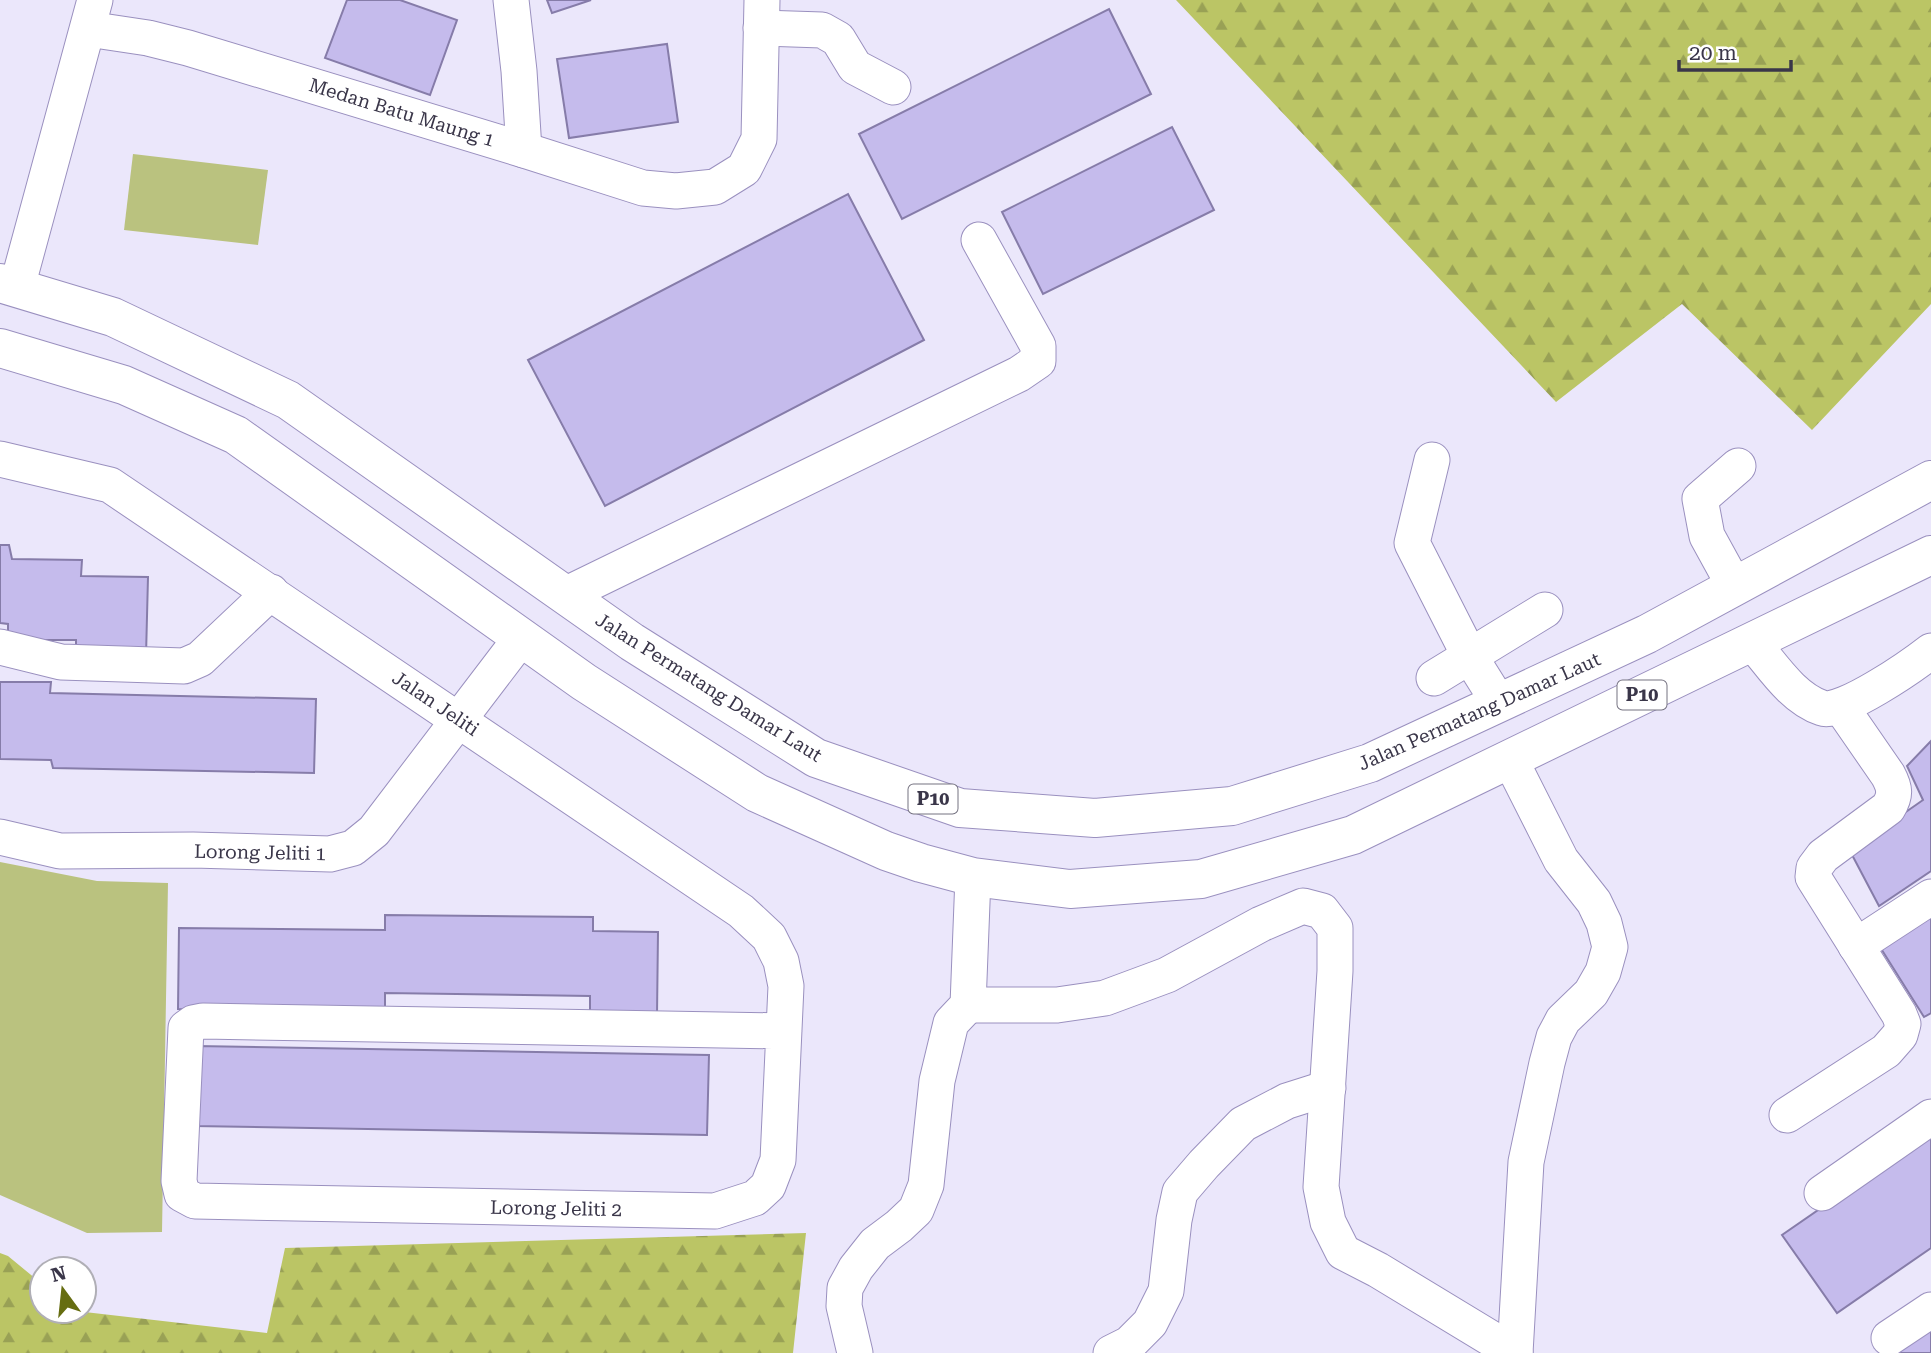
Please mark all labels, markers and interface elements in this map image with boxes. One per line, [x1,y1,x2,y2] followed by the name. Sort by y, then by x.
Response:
[1679,28,1791,72] scale bar
[1689,41,1737,65] text: 20 m
[306,73,497,152] street label: Medan Batu Maung 1
[591,608,826,767] street label: Jalan Permatang Damar Laut
[1355,648,1604,775] street label: Jalan Permatang Damar Laut
[388,666,483,741] street label: Jalan Jeliti
[1618,680,1666,710] road number: P10
[908,784,958,814] road number: P10
[194,840,326,865] street label: Lorong Jeliti 1
[490,1196,622,1221] street label: Lorong Jeliti 2
[28,1255,98,1325] north arrow
[49,1261,69,1287] text: N

